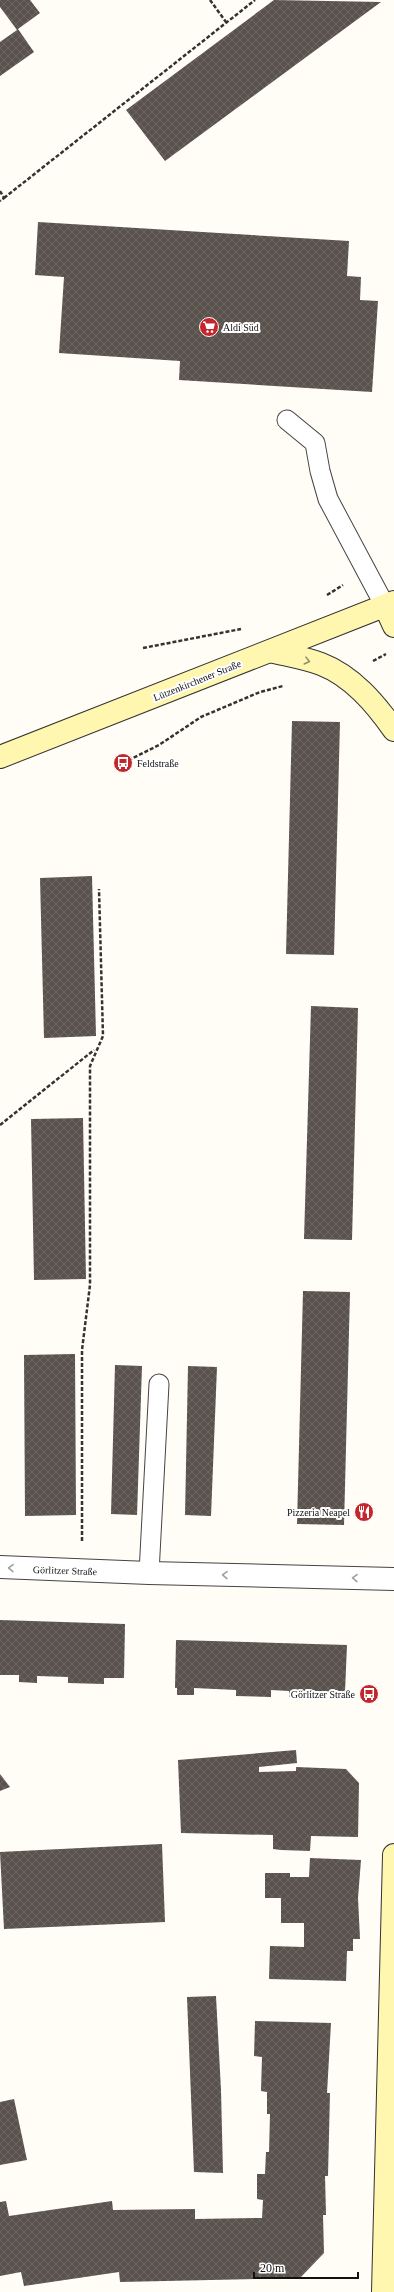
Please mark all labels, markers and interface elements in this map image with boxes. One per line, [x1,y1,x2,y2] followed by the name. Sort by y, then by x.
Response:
[198,316,220,338] supermarket icon: Aldi Süd
[223,322,259,333] place label: Aldi Süd
[304,656,311,664] one-way arrow
[152,658,243,703] street label: Lützenkirchener Straße
[112,752,134,774] bus stop icon: Feldstraße
[137,758,179,769] place label: Feldstraße
[353,1501,375,1523] restaurant icon: Pizzeria Neapel
[287,1507,350,1518] place label: Pizzeria Neapel
[8,1564,14,1572] one-way arrow
[33,1564,98,1577] street label: Görlitzer Straße
[222,1571,228,1579] one-way arrow
[352,1574,358,1582] one-way arrow
[358,1683,380,1705] bus stop icon: Görlitzer Straße
[291,1689,356,1700] place label: Görlitzer Straße
[254,2254,358,2280] scale bar
[260,2261,285,2275] text: 20 m

